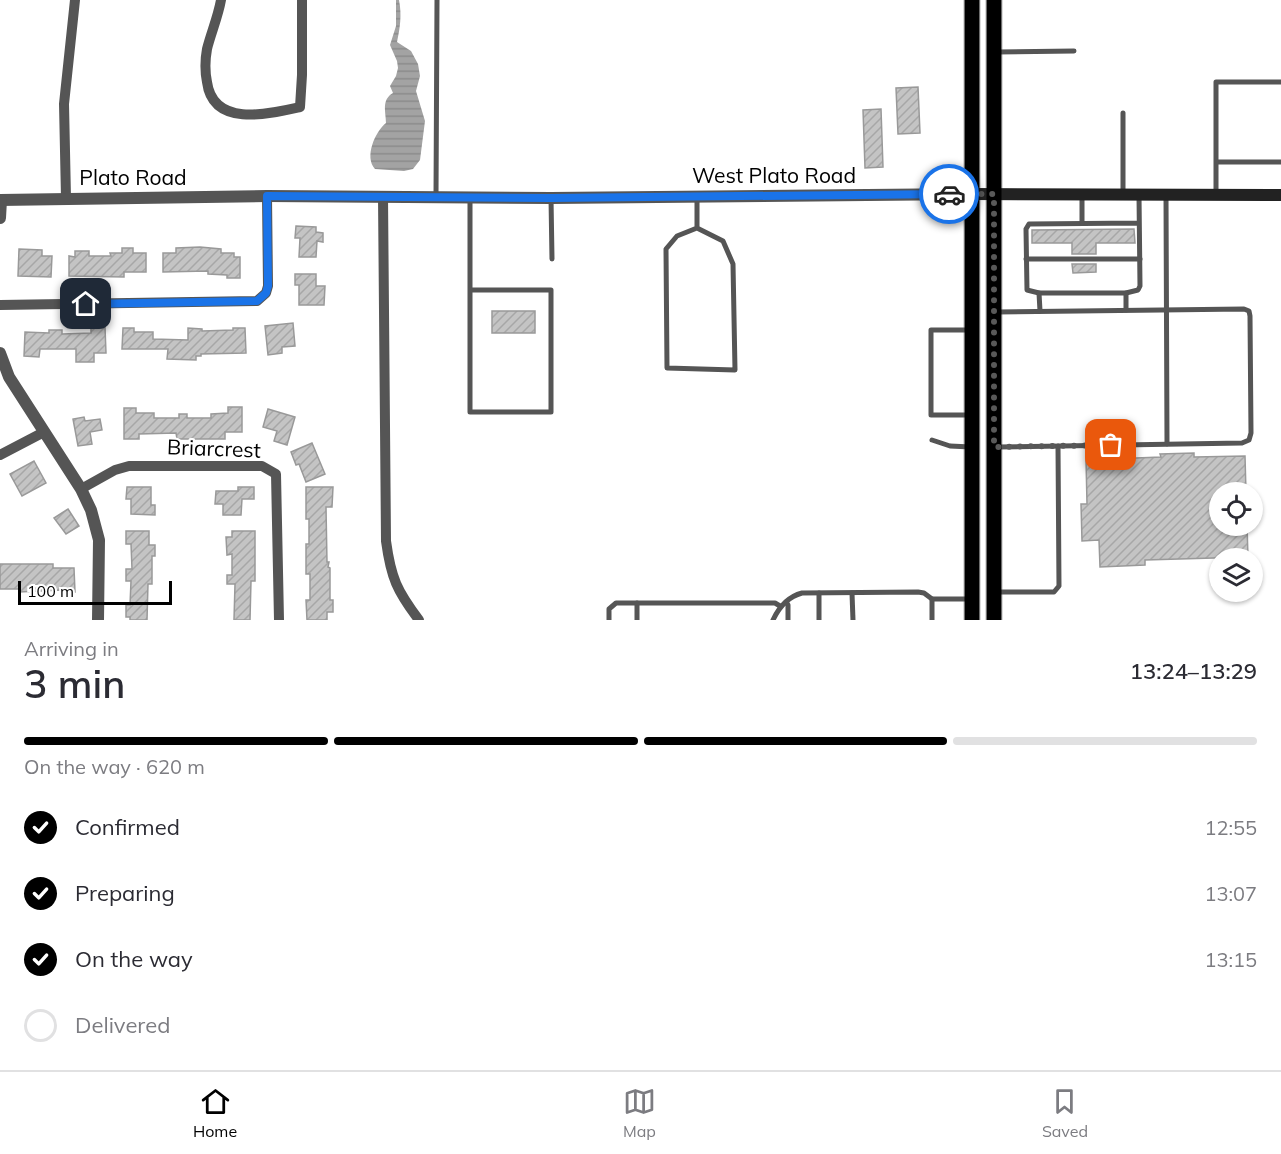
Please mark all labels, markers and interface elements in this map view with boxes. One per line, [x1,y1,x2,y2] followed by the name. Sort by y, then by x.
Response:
[692,162,856,188] street label: West Plato Road
[79,164,187,190] street label: Plato Road
[919,164,979,224] courier
[933,178,966,211] icon: car
[60,278,111,329] pin
[69,287,102,320] icon: home
[1085,419,1136,470] pin
[1094,428,1127,461] icon: bag
[167,433,261,463] street label: Briarcrest
[1209,482,1263,602] map controls
[1209,482,1263,536] button: locate
[1209,548,1263,602] button: layers
[18,578,172,606] scale bar
[27,581,74,601] text: 100 m
[24,636,119,661] text: Arriving in
[1130,657,1257,685] text: 13:24–13:29
[24,659,125,708] text: 3 min
[24,754,205,779] text: On the way · 620 m
[24,811,57,844] icon: check
[75,813,180,841] text: Confirmed
[1204,815,1257,840] text: 12:55
[24,877,57,910] icon: check
[75,879,175,907] text: Preparing
[1204,881,1257,906] text: 13:07
[24,943,57,976] icon: check
[75,945,193,973] text: On the way
[1204,947,1257,972] text: 13:15
[75,1011,170,1039] text: Delivered
[193,1085,237,1141] tab: Home
[623,1085,656,1141] tab: Map
[1042,1085,1088,1141] tab: Saved

